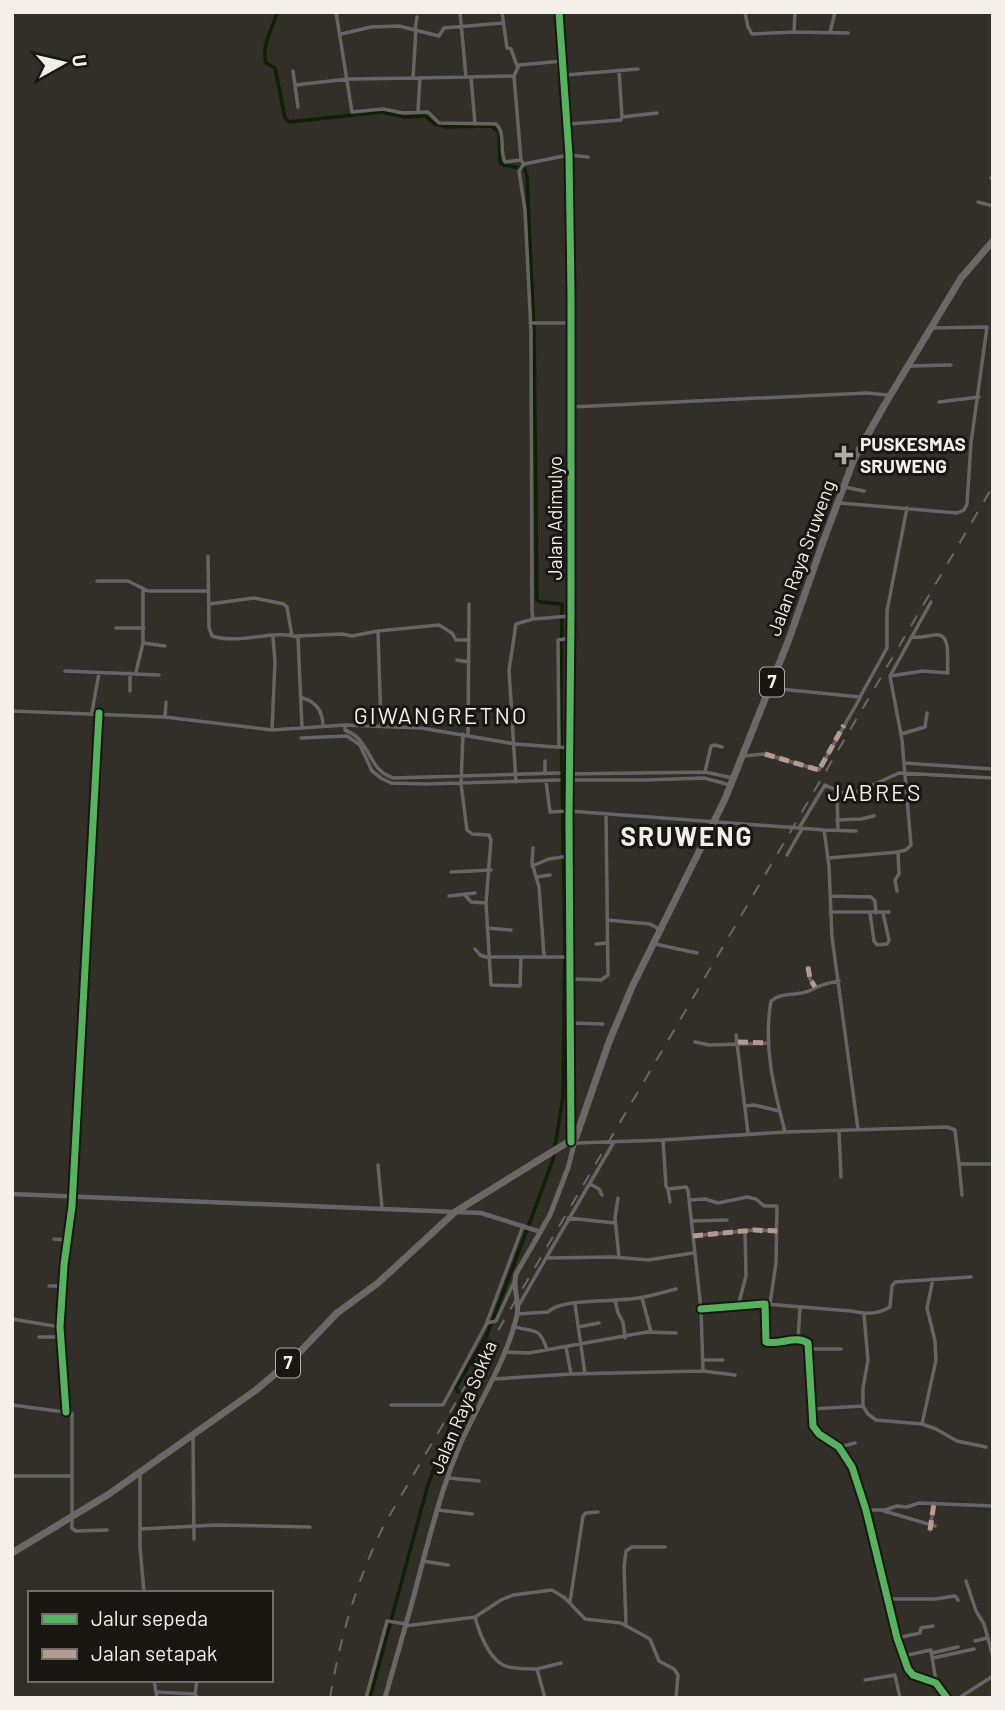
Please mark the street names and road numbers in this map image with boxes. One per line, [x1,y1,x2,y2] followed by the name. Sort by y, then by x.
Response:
[543,456,566,580] street label: Jalan Adimulyo
[762,477,839,639] street label: Jalan Raya Sruweng
[760,668,784,696] road number: 7
[424,1337,501,1477] street label: Jalan Raya Sokka
[276,1348,300,1378] road number: 7

